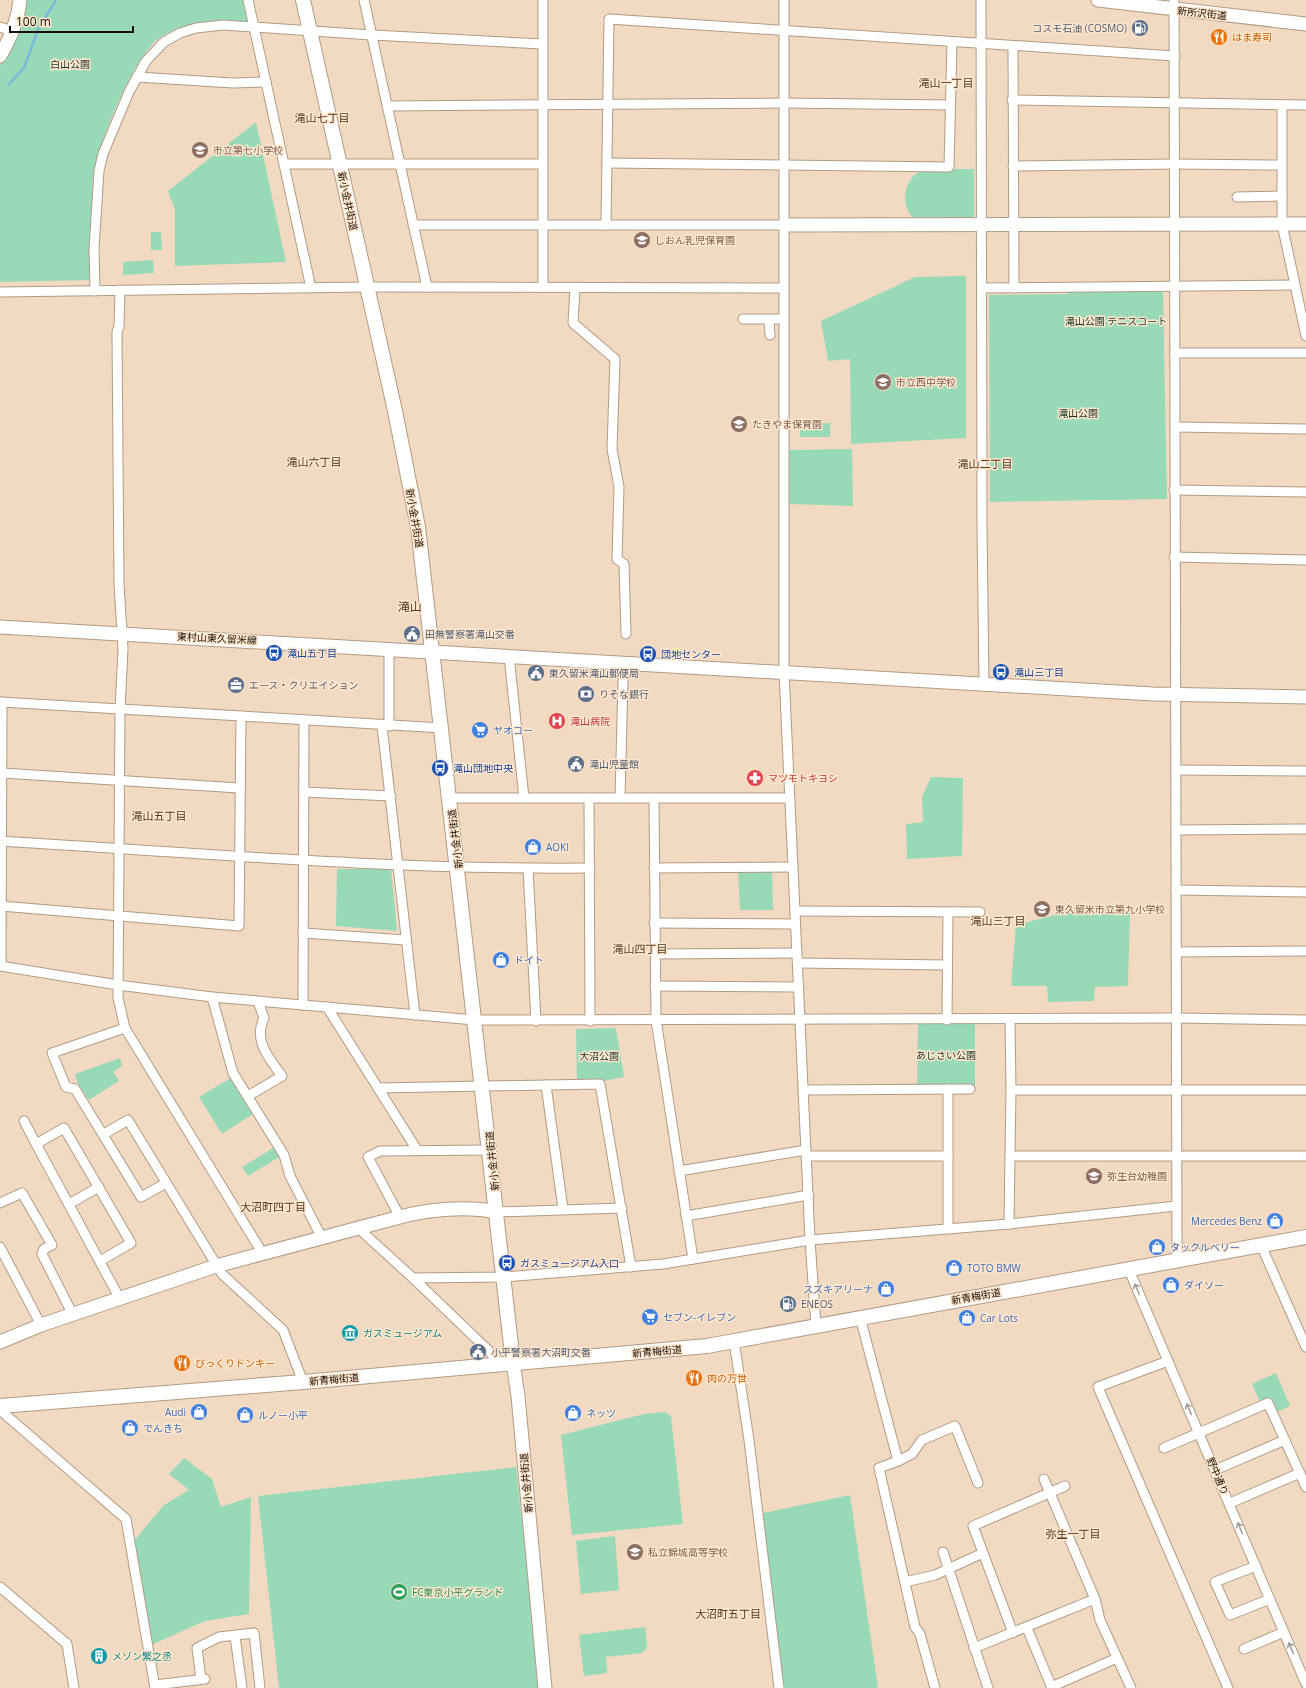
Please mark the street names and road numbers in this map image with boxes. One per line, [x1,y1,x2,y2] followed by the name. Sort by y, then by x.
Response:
[1176,3,1228,23] street label: 新所沢街道
[335,170,361,232] street label: 新小金井街道
[403,487,427,549] street label: 新小金井街道
[177,629,257,647] street label: 東村山東久留米線
[444,808,466,870] street label: 新小金井街道
[482,1130,502,1192] street label: 新小金井街道
[950,1285,1002,1307] street label: 新青梅街道
[631,1342,683,1360] street label: 新青梅街道
[308,1370,360,1388] street label: 新青梅街道
[516,1453,536,1513] street label: 新小金井街道
[1204,1455,1232,1497] street label: 野中通り

